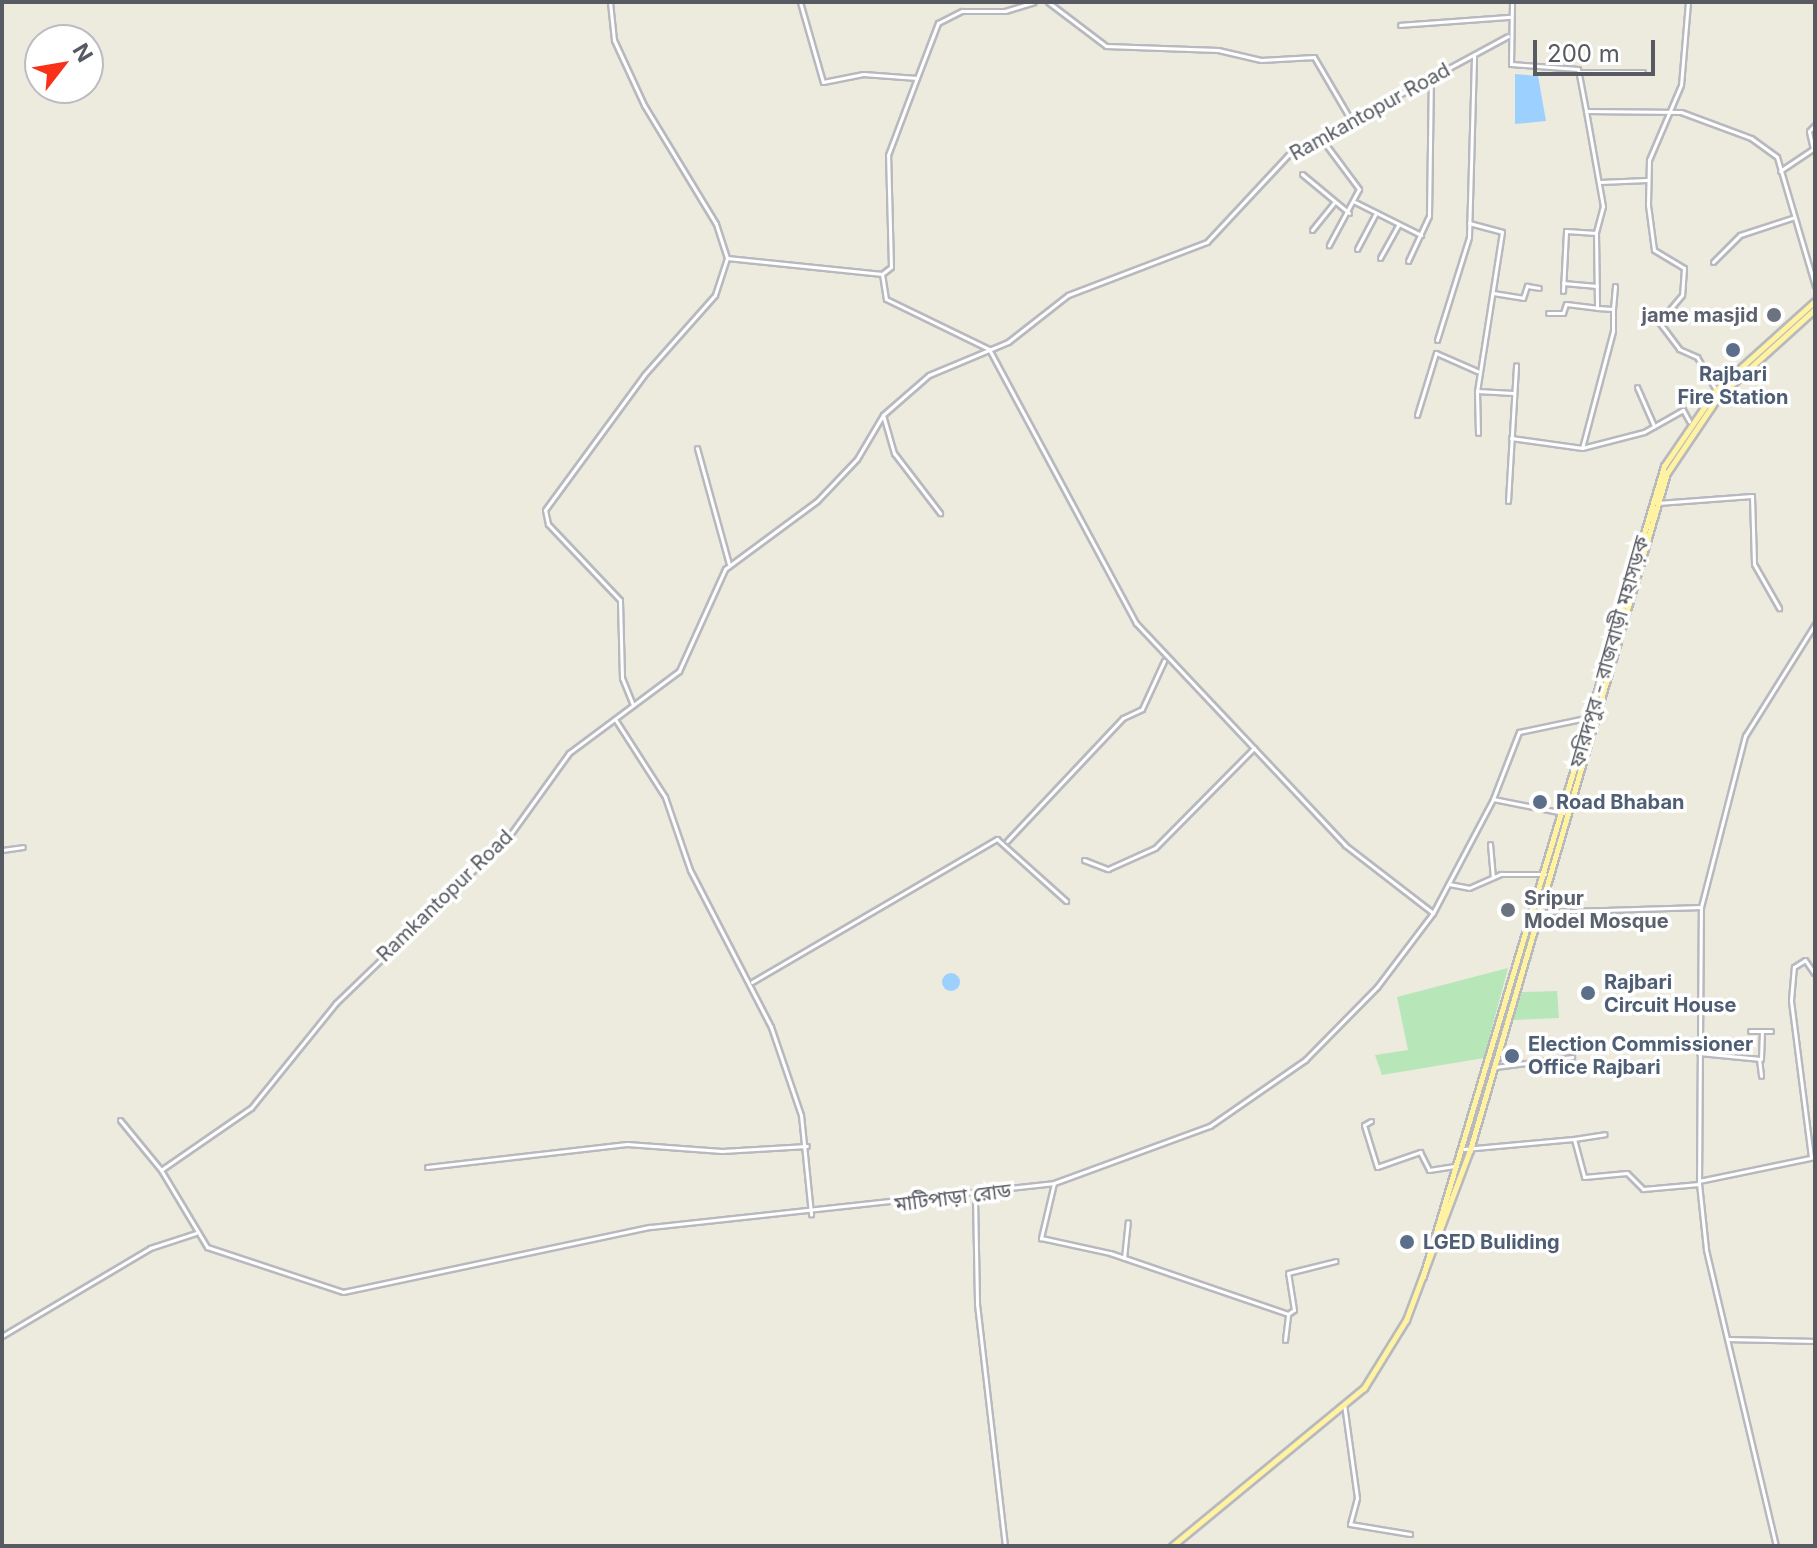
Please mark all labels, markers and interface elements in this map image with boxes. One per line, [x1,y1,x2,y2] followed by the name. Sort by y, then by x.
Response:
[24,24,104,104] north arrow
[1537,24,1659,74] scale bar
[67,39,98,67] text: N
[1547,39,1620,68] text: 200 m
[1286,58,1454,166] street label: Ramkantopur Road
[1642,303,1758,327] place label: jame masjid
[1765,306,1783,324] marker: jame masjid
[1724,341,1742,359] marker: Rajbari Fire Station
[1677,362,1789,409] place label: Rajbari Fire Station
[1565,534,1655,770] street label: ফরিদপুর - রাজবাড়ী মহাসড়ক
[1556,790,1684,814] place label: Road Bhaban
[1531,793,1549,811] marker: Road Bhaban
[372,825,518,967] street label: Ramkantopur Road
[1524,886,1669,933] place label: Sripur Model Mosque
[1499,901,1517,919] marker: Sripur Model Mosque
[1604,970,1736,1017] place label: Rajbari Circuit House
[1579,984,1597,1002] marker: Rajbari Circuit House
[1528,1032,1753,1079] place label: Election Commissioner Office Rajbari
[1503,1047,1521,1065] marker: Election Commissioner Office Rajbari
[893,1179,1013,1217] street label: মাটিপাড়া রোড
[1423,1230,1560,1254] place label: LGED Buliding
[1398,1233,1416,1251] marker: LGED Buliding

